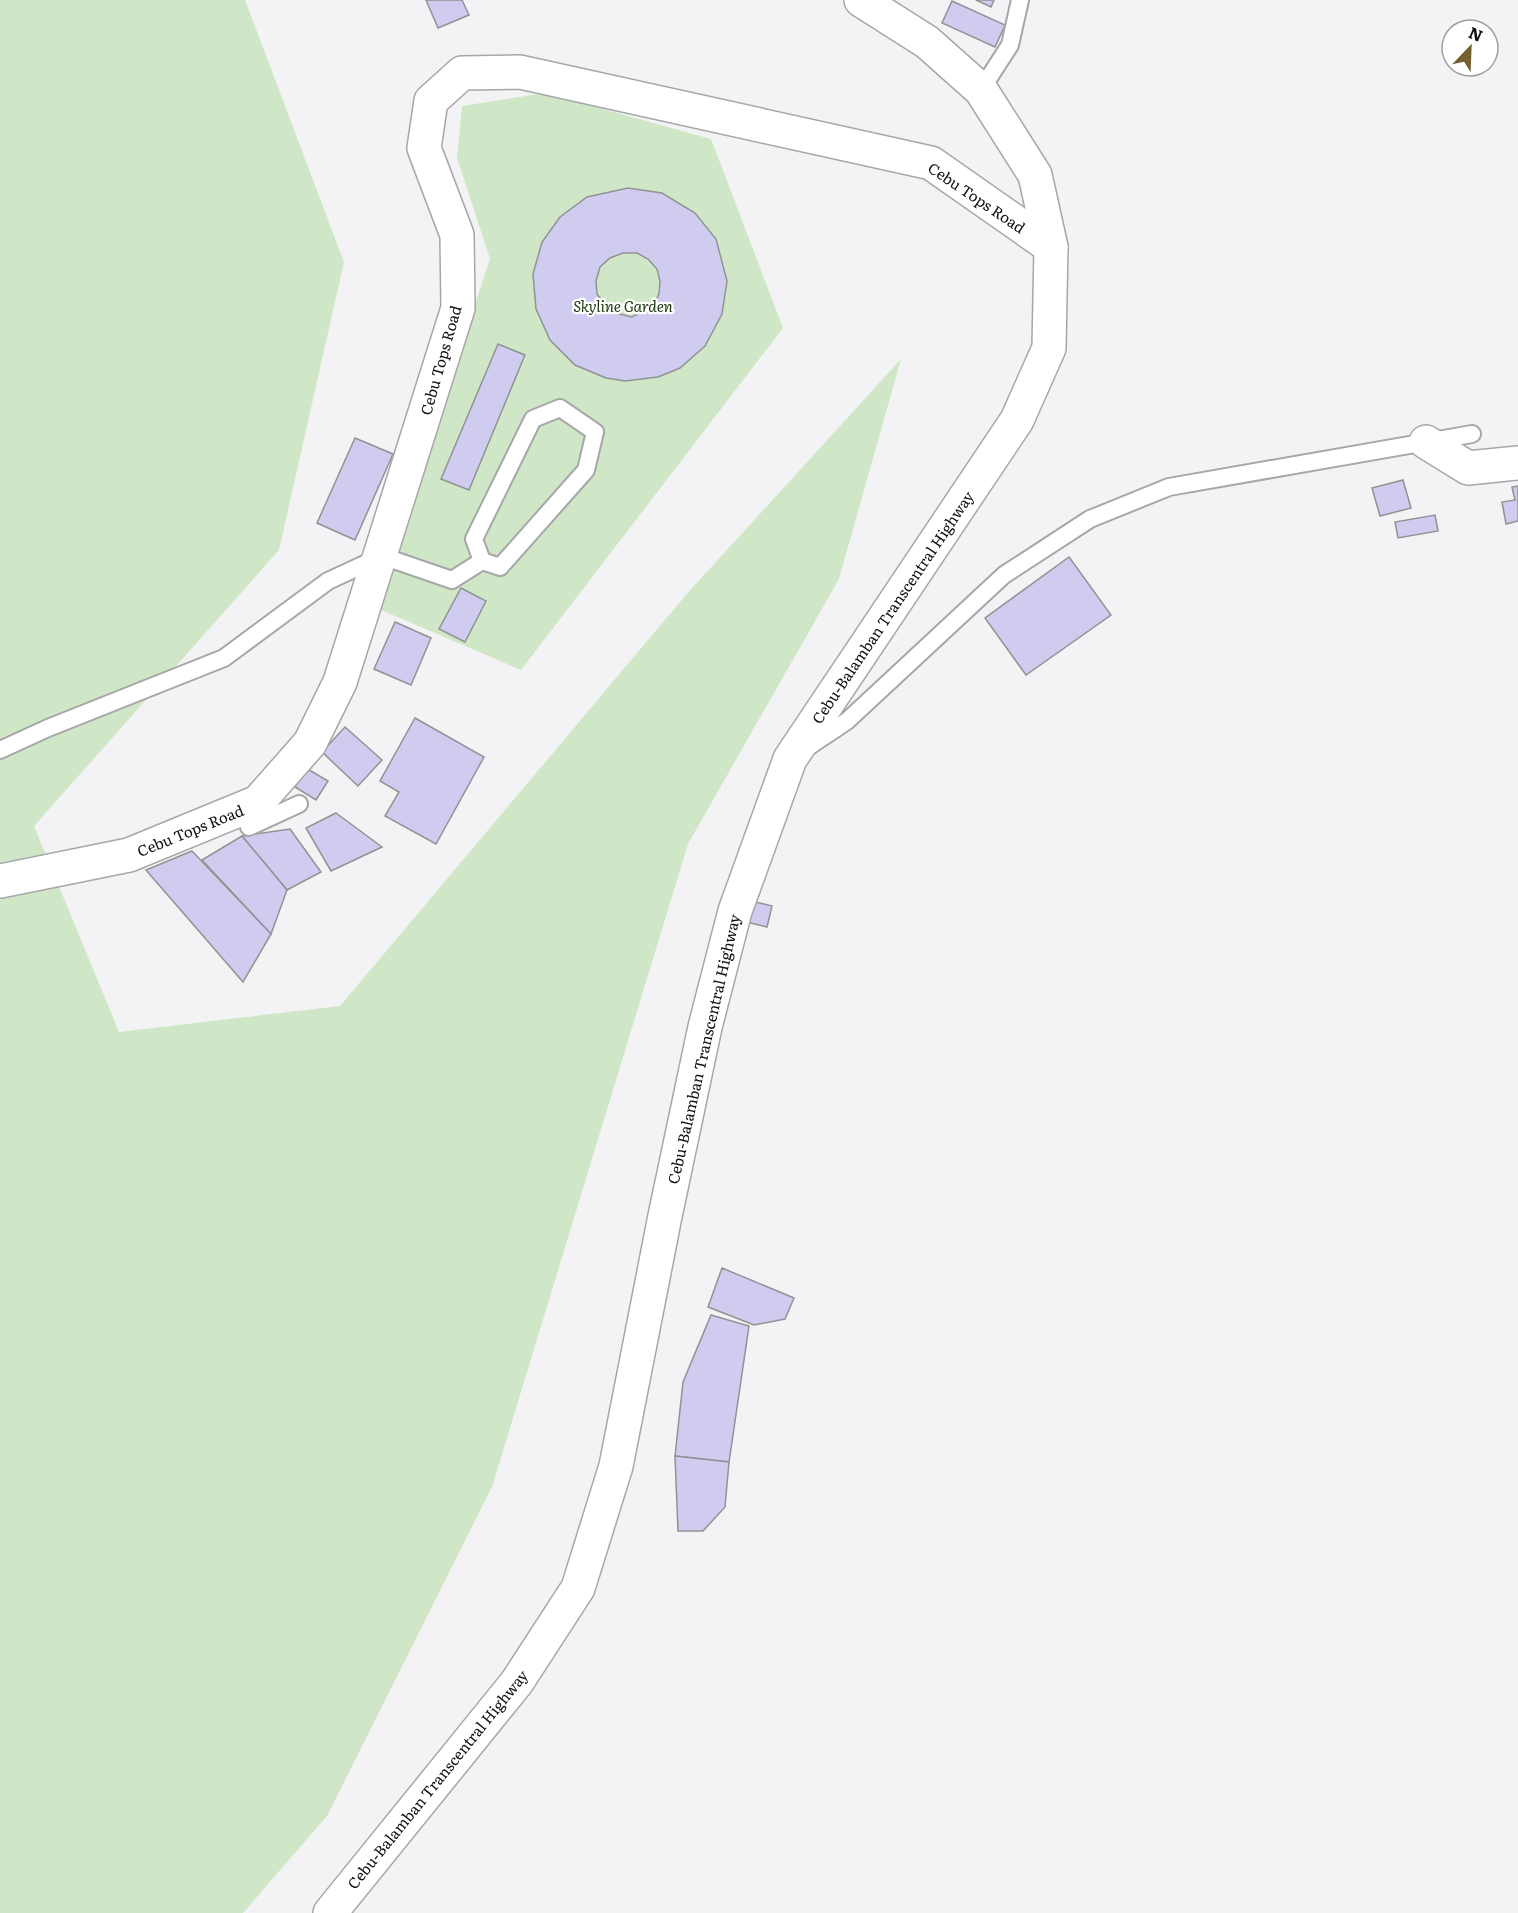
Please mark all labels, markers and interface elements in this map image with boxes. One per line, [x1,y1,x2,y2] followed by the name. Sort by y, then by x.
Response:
[1440,18,1500,78] north arrow
[1465,20,1487,47] text: N
[924,156,1030,238] street label: Cebu Tops Road
[573,294,673,317] park label: Skyline Garden
[413,302,467,418] street label: Cebu Tops Road
[805,486,979,728] street label: Cebu-Balamban Transcentral Highway
[133,798,247,862] street label: Cebu Tops Road
[661,911,745,1186] street label: Cebu-Balamban Transcentral Highway
[341,1664,533,1894] street label: Cebu-Balamban Transcentral Highway

